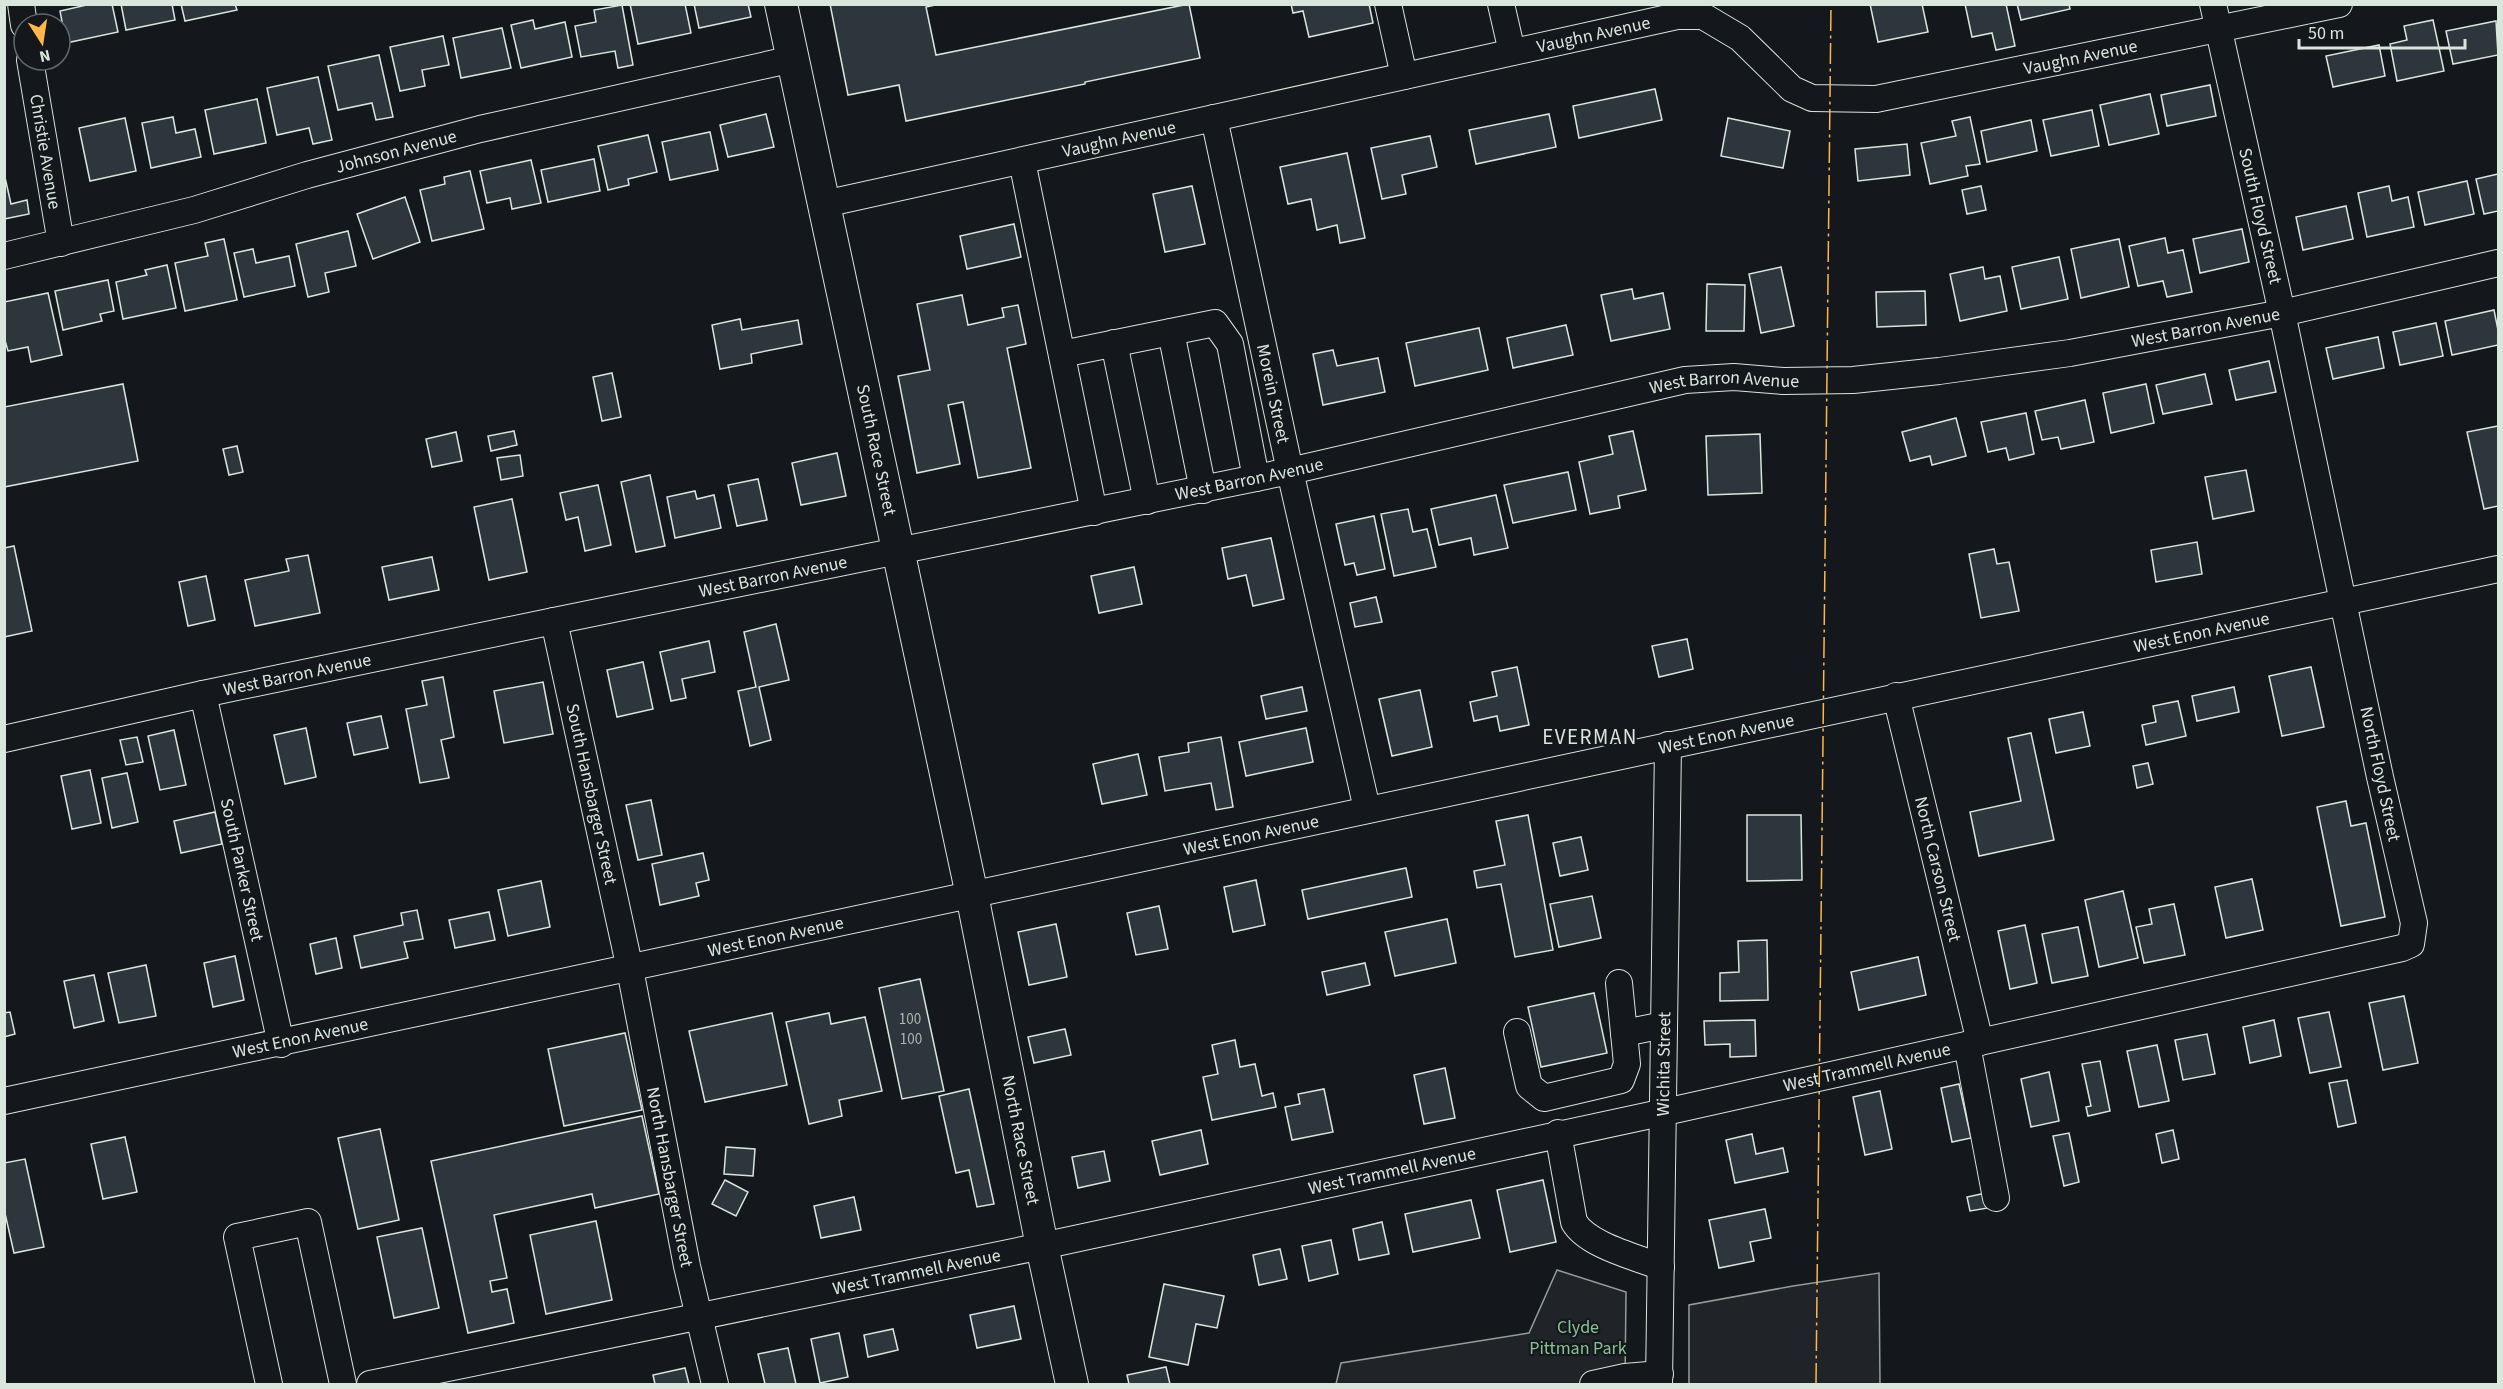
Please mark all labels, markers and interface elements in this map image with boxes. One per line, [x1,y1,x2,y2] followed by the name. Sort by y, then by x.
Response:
[1534,10,1653,59] street label: Vaughn Avenue
[12,12,72,72] north arrow
[2299,12,2466,50] scale bar
[2308,21,2344,46] text: 50 m
[2021,33,2140,81] street label: Vaughn Avenue
[37,44,52,68] text: N
[23,92,68,211] street label: Christie Avenue
[1060,114,1178,164] street label: Vaughn Avenue
[333,123,459,179] street label: Johnson Avenue
[2232,146,2288,286] street label: South Floyd Street
[2129,301,2282,354] street label: West Barron Avenue
[1251,342,1296,446] street label: Morein Street
[1647,364,1799,400] street label: West Barron Avenue
[850,382,903,518] street label: South Race Street
[1173,451,1326,507] street label: West Barron Avenue
[697,549,849,604] street label: West Barron Avenue
[2131,606,2272,659] street label: West Enon Avenue
[221,647,373,702] street label: West Barron Avenue
[560,701,624,887] street label: South Hansbarger Street
[2353,704,2407,844] street label: North Floyd Street
[1656,707,1796,760] street label: West Enon Avenue
[1542,722,1638,752] district label: EVERMAN
[1908,794,1968,944] street label: North Carson Street
[214,796,270,944] street label: South Parker Street
[1181,808,1321,862] street label: West Enon Avenue
[705,910,846,963] street label: West Enon Avenue
[899,1009,921,1030] house number: 100
[230,1011,371,1064] street label: West Enon Avenue
[1650,1012,1677,1116] street label: Wichita Street
[900,1029,922,1050] house number: 100
[1781,1036,1953,1098] street label: West Trammell Avenue
[996,1073,1046,1207] street label: North Race Street
[640,1085,699,1269] street label: North Hansbarger Street
[1306,1141,1478,1201] street label: West Trammell Avenue
[830,1242,1003,1301] street label: West Trammell Avenue
[1529,1315,1627,1361] park label: Clyde Pittman Park

